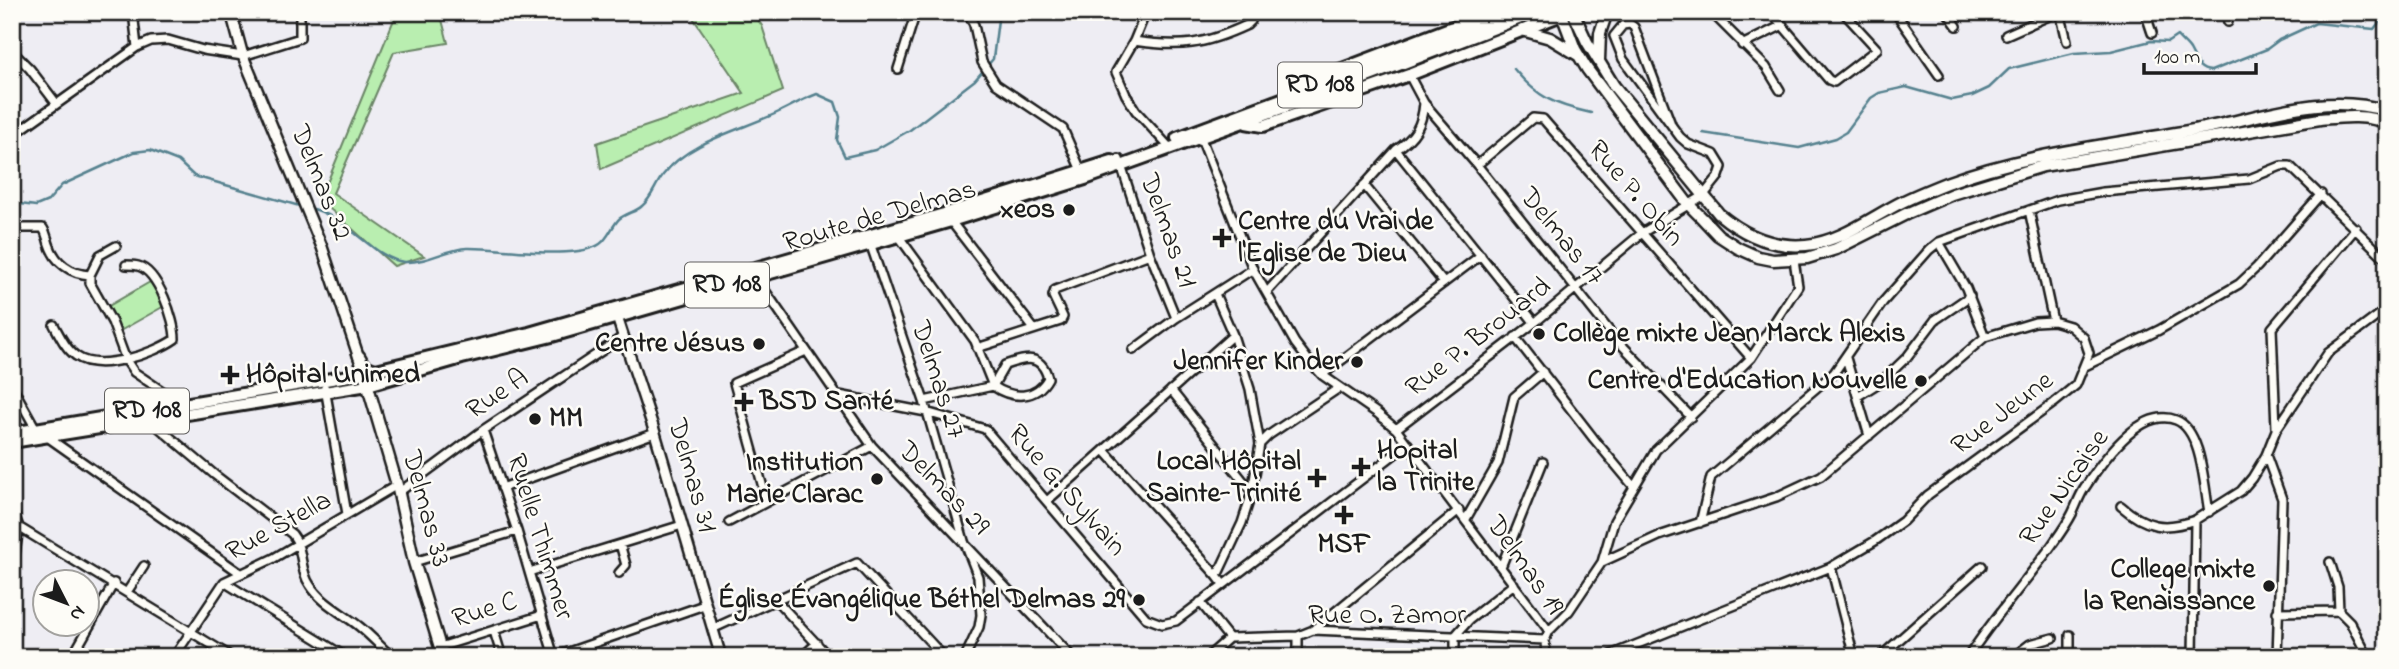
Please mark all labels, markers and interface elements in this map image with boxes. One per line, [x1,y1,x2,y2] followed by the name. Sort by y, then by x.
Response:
[2144,32,2256,76] scale bar
[2154,43,2200,73] text: 100 m
[1278,62,1362,108] road number: RD 108
[278,118,362,247] street label: Delmas 32
[1577,131,1693,257] street label: Rue P. Obin
[1127,167,1207,294] street label: Delmas 21
[779,170,981,264] street label: Route de Delmas
[1508,178,1614,295] street label: Delmas 17
[1000,190,1055,231] place label: xeos
[1061,202,1077,218] marker: xeos
[1238,202,1435,276] place label: Centre du Vrai de l'Eglise de Dieu
[1212,228,1232,248] marker: Centre du Vrai de l'Eglise de Dieu
[685,262,769,308] road number: RD 108
[1397,268,1561,408] street label: Rue P. Brouard
[1553,314,1905,356] place label: Collège mixte Jean Marck Alexis
[898,315,975,444] street label: Delmas 27
[595,324,745,365] place label: Centre Jésus
[1531,326,1547,342] marker: Collège mixte Jean Marck Alexis
[751,336,767,352] marker: Centre Jésus
[1174,342,1344,383] place label: Jennifer Kinder
[1349,354,1365,370] marker: Jennifer Kinder
[246,355,420,396] place label: Hôpital Unimed
[458,359,538,431] street label: Rue A
[1587,361,1908,402] place label: Centre d'Education Nouvelle
[1943,361,2063,466] street label: Rue Jeune
[220,365,240,385] marker: Hôpital Unimed
[1913,373,1929,389] marker: Centre d'Education Nouvelle
[758,382,895,423] place label: BSD Santé
[105,388,189,434] road number: RD 108
[734,392,754,412] marker: BSD Santé
[549,399,583,440] place label: MM
[527,411,543,427] marker: MM
[655,413,727,538] street label: Delmas 31
[997,416,1135,566] street label: Rue G. Sylvain
[2010,421,2121,555] street label: Rue Nicaise
[1377,431,1476,504] place label: Hopital la Trinite
[886,432,999,546] street label: Delmas 29
[1146,442,1302,515] place label: Local Hôpital Sainte-Trinité
[726,443,864,516] place label: Institution Marie Clarac
[390,445,460,572] street label: Delmas 33
[494,449,584,626] street label: Ruelle Thimmer
[1351,457,1371,477] marker: Hopital la Trinite
[1307,468,1327,488] marker: Local Hôpital Sainte-Trinité
[869,471,885,487] marker: Institution Marie Clarac
[219,481,339,573] street label: Rue Stella
[1334,505,1354,525] marker: MSF
[1474,507,1574,625] street label: Delmas 19
[1317,525,1371,566] place label: MSF
[2084,550,2256,623] place label: College mixte la Renaissance
[32,568,102,638] north arrow
[2261,578,2277,594] marker: College mixte la Renaissance
[718,580,1126,622] place label: Église Évangélique Béthel Delmas 29
[447,582,523,640] street label: Rue C
[1131,592,1147,608] marker: Église Évangélique Béthel Delmas 29
[1308,596,1466,637] street label: Rue O. Zamor
[62,599,91,627] text: N

